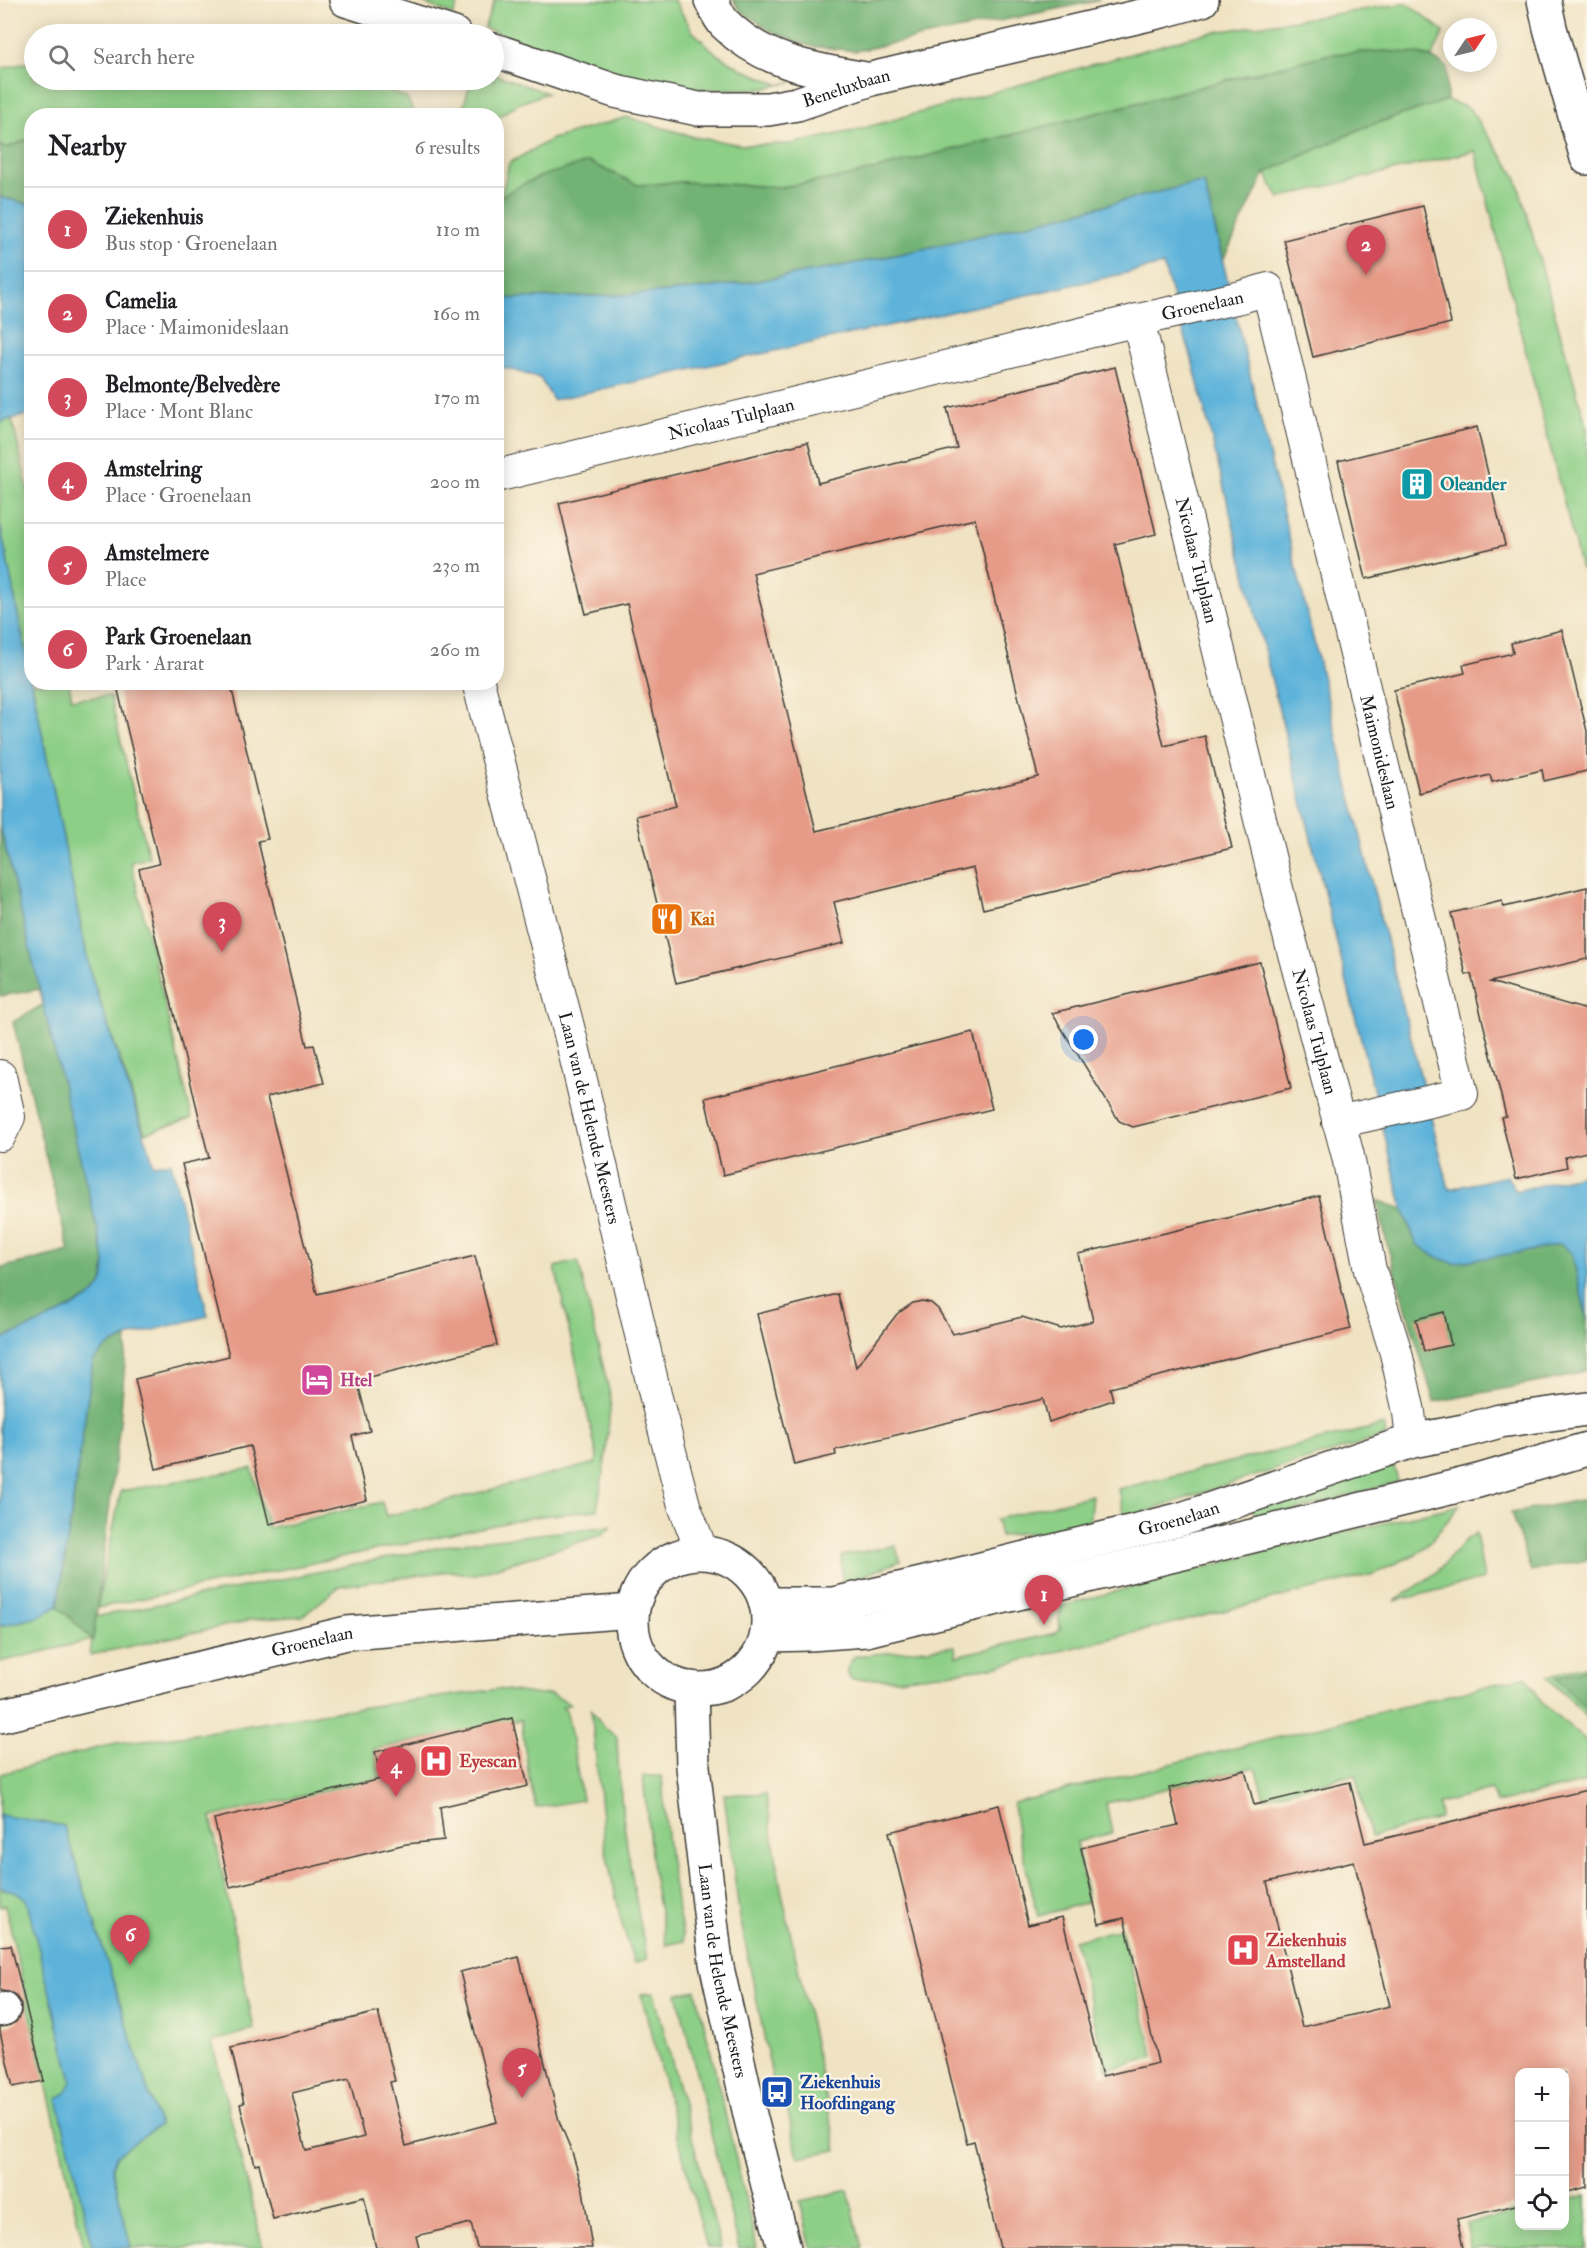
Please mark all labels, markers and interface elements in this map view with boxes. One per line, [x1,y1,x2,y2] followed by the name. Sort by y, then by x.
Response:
[1443,18,1497,72] north arrow
[24,24,504,90] search box
[45,41,78,74] icon: search
[93,43,195,71] text: Search here
[799,63,892,113] street label: Beneluxbaan
[48,131,126,163] text: Nearby
[414,135,480,160] text: 6 results
[105,203,203,231] text: Ziekenhuis
[64,217,71,242] text: 1
[436,217,480,242] text: 110 m
[1346,226,1386,275] pin: 2
[105,231,278,256] text: Bus stop · Groenelaan
[1159,285,1246,326] street label: Groenelaan
[105,287,177,315] text: Camelia
[62,301,73,326] text: 2
[433,301,480,326] text: 160 m
[105,315,289,340] text: Place · Maimonideslaan
[105,371,280,399] text: Belmonte/Belvedère
[64,385,71,410] text: 3
[434,385,480,410] text: 170 m
[666,392,797,445] street label: Nicolaas Tulplaan
[105,399,253,424] text: Place · Mont Blanc
[105,455,202,483] text: Amstelring
[1399,466,1435,502] building icon: Oleander
[62,469,73,494] text: 4
[430,469,480,494] text: 200 m
[1440,473,1507,496] place label: Oleander
[105,483,252,508] text: Place · Groenelaan
[1170,495,1223,626] street label: Nicolaas Tulplaan
[105,539,209,567] text: Amstelmere
[63,553,72,578] text: 5
[432,553,480,578] text: 230 m
[105,567,146,592] text: Place
[105,623,252,651] text: Park Groenelaan
[62,637,73,662] text: 6
[430,637,480,662] text: 260 m
[105,651,204,676] text: Park · Ararat
[1355,692,1405,812] street label: Maimonideslaan
[649,901,685,937] restaurant icon: Kai
[202,902,242,952] pin: 3
[690,908,715,931] place label: Kai
[1287,966,1343,1097] street label: Nicolaas Tulplaan
[553,1009,626,1226] street label: Laan van de Helende Meesters
[1069,1025,1098,1054] your location
[299,1362,335,1398] hotel icon: Htel
[340,1369,373,1392] place label: Htel
[1136,1496,1222,1541] street label: Groenelaan
[1024,1576,1064,1625] pin: 1
[269,1621,354,1662] street label: Groenelaan
[418,1743,454,1779] hospital icon: Eyescan
[376,1748,416,1797] pin: 4
[459,1750,518,1773] place label: Eyescan
[693,1862,753,2080] street label: Laan van de Helende Meesters
[110,1916,150,1965] pin: 6
[1265,1929,1346,1973] place label: Ziekenhuis Amstelland
[1225,1932,1261,1968] hospital icon: Ziekenhuis Amstelland
[502,2048,542,2098] pin: 5
[1515,2068,1569,2230] map controls
[1515,2068,1569,2122] button: +
[800,2071,896,2115] place label: Ziekenhuis Hoofdingang
[759,2074,795,2110] bus stop icon: Ziekenhuis Hoofdingang
[1515,2122,1569,2176] button: −
[1515,2176,1569,2230] button: locate

